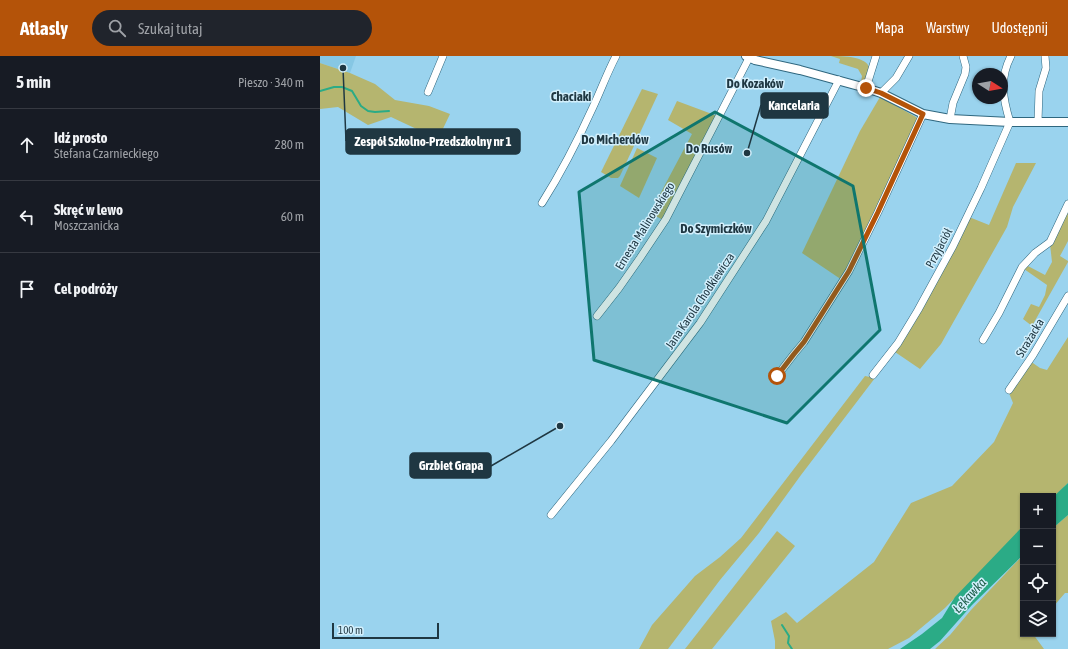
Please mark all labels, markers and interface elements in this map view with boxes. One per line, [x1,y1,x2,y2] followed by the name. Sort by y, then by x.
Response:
[92,10,372,46] search box
[20,17,68,39] text: Atlasly
[106,17,128,39] icon: search
[138,20,202,37] text: Szukaj tutaj
[875,20,904,36] text: Mapa
[926,20,969,36] text: Warstwy
[991,20,1048,36] text: Udostępnij
[972,68,1008,104] north arrow
[16,72,51,92] text: 5 min
[238,75,304,90] text: Pieszo · 340 m
[726,76,784,91] district label: Do Kozaków
[857,79,875,97] route end
[551,89,591,104] district label: Chaciaki
[761,93,828,118] callout: Kancelaria
[768,98,820,113] text: Kancelaria
[54,129,108,146] text: Idź prosto
[346,129,520,154] callout: Zespół Szkolno-Przedszkolny nr 1
[581,132,649,147] district label: Do Micherdów
[16,134,38,156] icon: ahead
[354,134,512,149] text: Zespół Szkolno-Przedszkolny nr 1
[275,137,304,152] text: 280 m
[686,141,732,156] district label: Do Rusów
[54,146,159,161] text: Stefana Czarnieckiego
[612,179,678,272] street label: Ernesta Malinowskiego
[54,201,123,218] text: Skręć w lewo
[16,206,38,228] icon: left
[281,209,304,224] text: 60 m
[54,218,119,233] text: Moszczanicka
[680,221,752,236] district label: Do Szymiczków
[923,225,956,270] street label: Przyjaciół
[663,250,737,352] street label: Jana Karola Chodkiewicza
[16,278,38,300] icon: arrive
[54,280,118,297] text: Cel podróży
[1013,316,1047,360] street label: Strażacka
[768,367,786,385] route start
[410,453,491,478] callout: Grzbiet Grapa
[419,458,483,473] text: Grzbiet Grapa
[1020,493,1056,637] map controls
[1020,493,1056,529] button: +
[1020,529,1056,565] button: −
[1020,565,1056,601] button: locate
[950,575,989,616] water label: Łękawka
[1020,601,1056,637] button: layers
[332,621,439,640] scale bar
[338,624,363,636] text: 100 m

